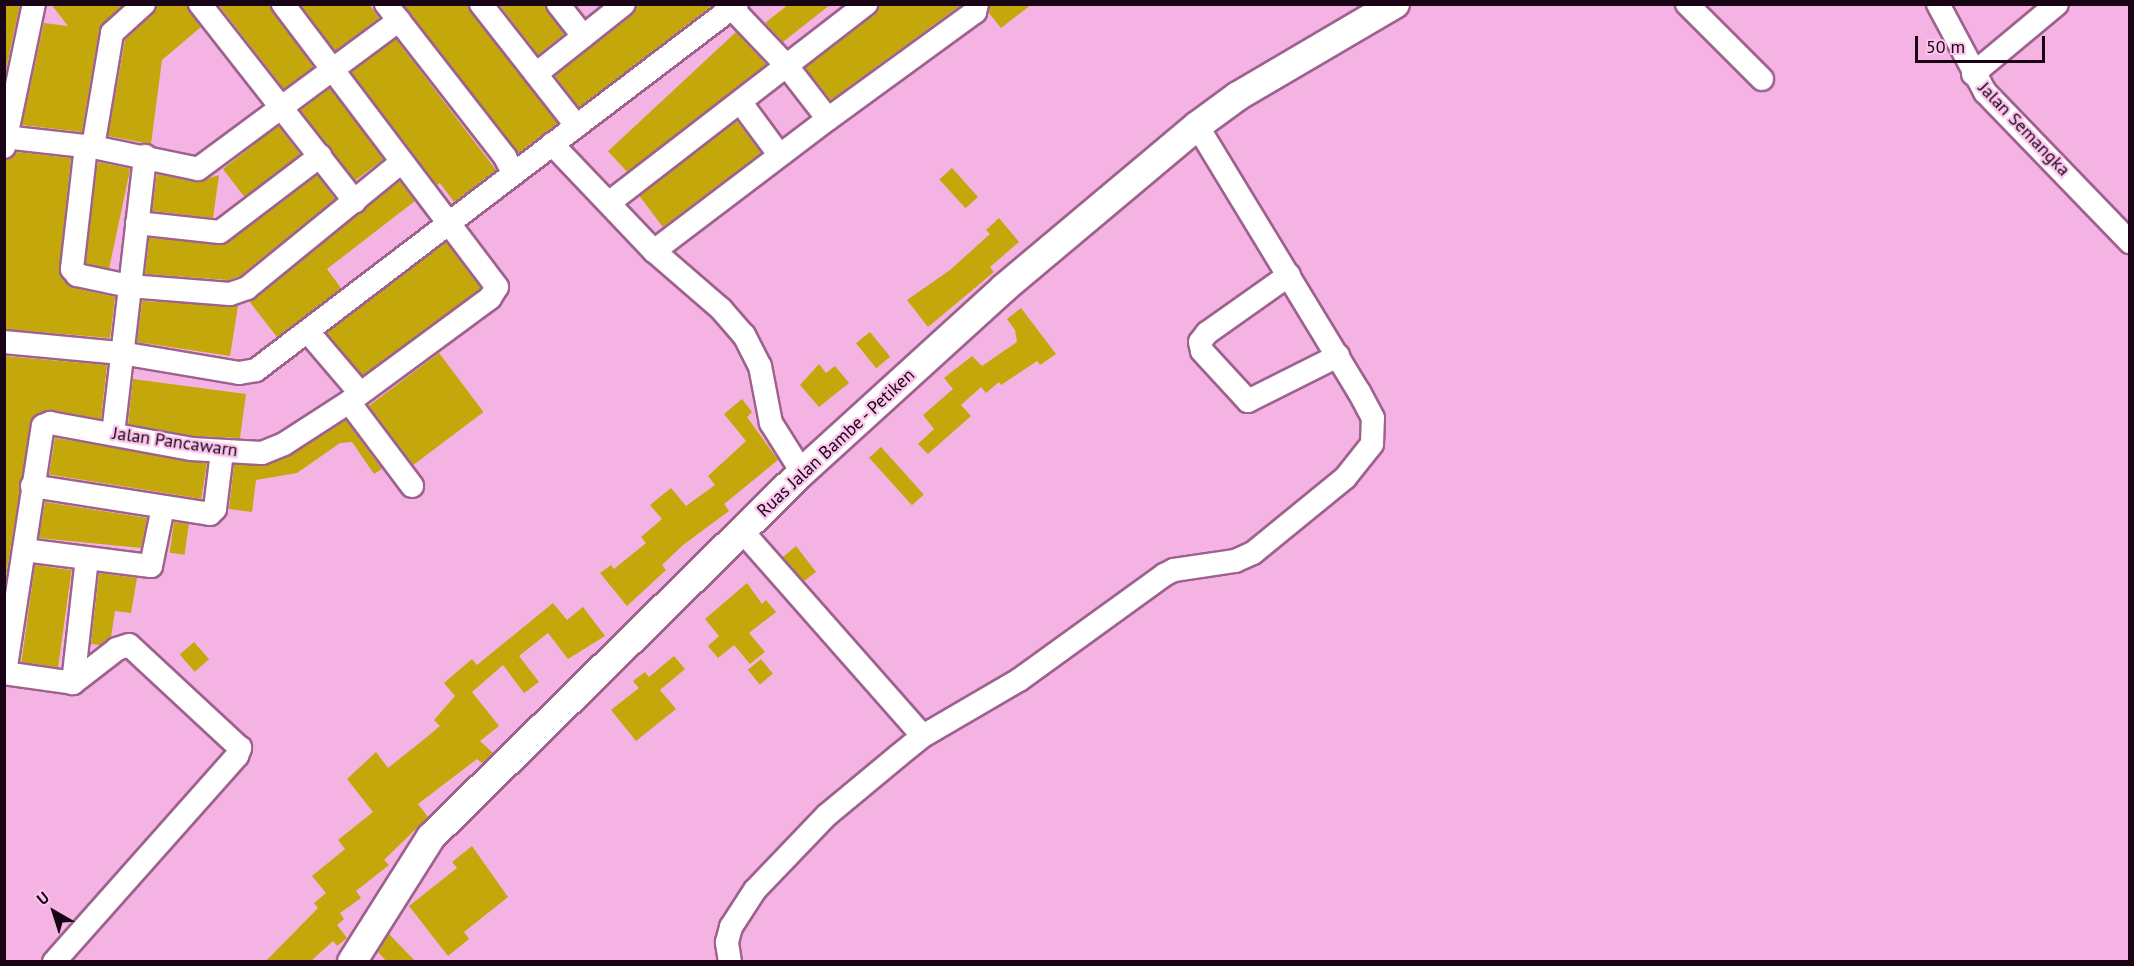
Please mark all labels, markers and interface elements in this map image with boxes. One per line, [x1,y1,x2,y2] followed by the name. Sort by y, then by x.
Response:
[1918,24,2048,62] scale bar
[1926,35,1965,58] text: 50 m
[1974,78,2074,180] street label: Jalan Semangka
[752,363,920,523] street label: Ruas Jalan Bambe - Petiken
[111,423,239,461] street label: Jalan Pancawarn
[24,882,84,942] north arrow
[32,887,53,909] text: U

